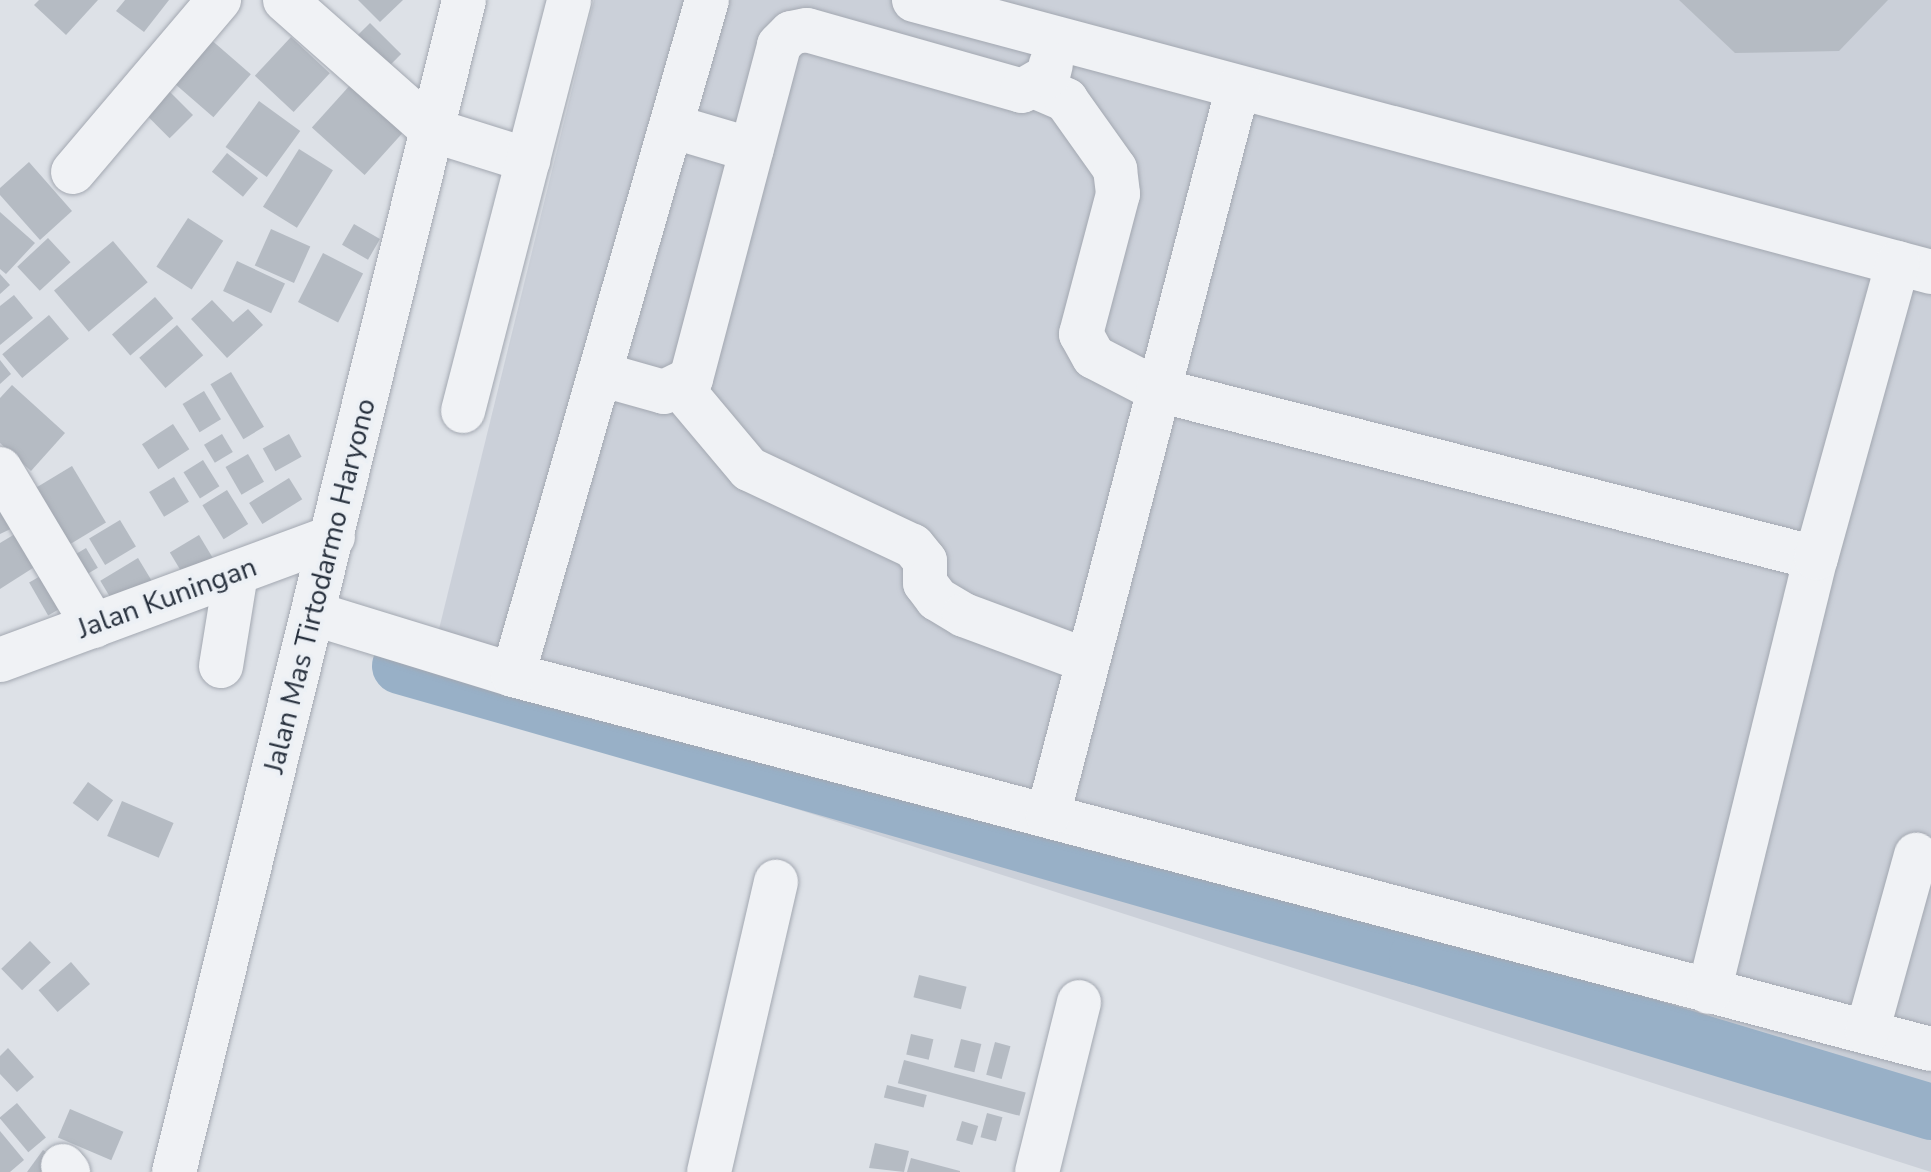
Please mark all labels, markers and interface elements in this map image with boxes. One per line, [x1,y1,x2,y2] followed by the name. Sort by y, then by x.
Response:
[257,395,383,777] street label: Jalan Mas Tirtodarmo Haryono
[73,550,261,646] street label: Jalan Kuningan

